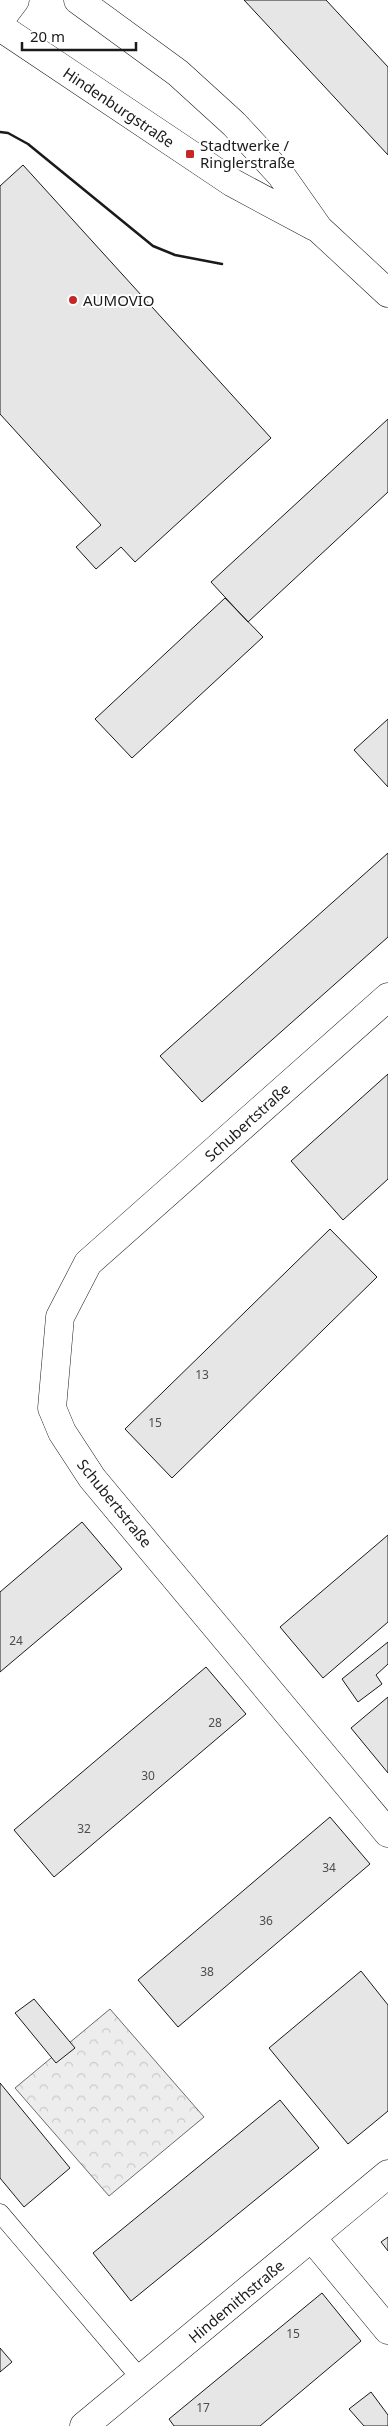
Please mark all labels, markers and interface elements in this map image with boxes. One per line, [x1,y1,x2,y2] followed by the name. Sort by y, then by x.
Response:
[22,20,136,52] scale bar
[30,26,65,46] text: 20 m
[60,62,178,152] street label: Hindenburgstraße
[200,135,295,172] place label: Stadtwerke / Ringlerstraße
[184,148,196,160] marker: Stadtwerke / Ringlerstraße
[83,290,155,310] place label: AUMOVIO
[67,294,79,306] marker: AUMOVIO
[200,1078,294,1166] street label: Schubertstraße
[195,1366,209,1383] house number: 13
[148,1414,162,1431] house number: 15
[73,1455,157,1551] street label: Schubertstraße
[9,1632,23,1649] house number: 24
[208,1714,222,1731] house number: 28
[141,1767,155,1784] house number: 30
[77,1820,91,1837] house number: 32
[322,1859,336,1876] house number: 34
[259,1912,273,1929] house number: 36
[200,1963,214,1980] house number: 38
[184,2255,288,2347] street label: Hindemithstraße
[286,2325,300,2342] house number: 15
[196,2399,210,2416] house number: 17

